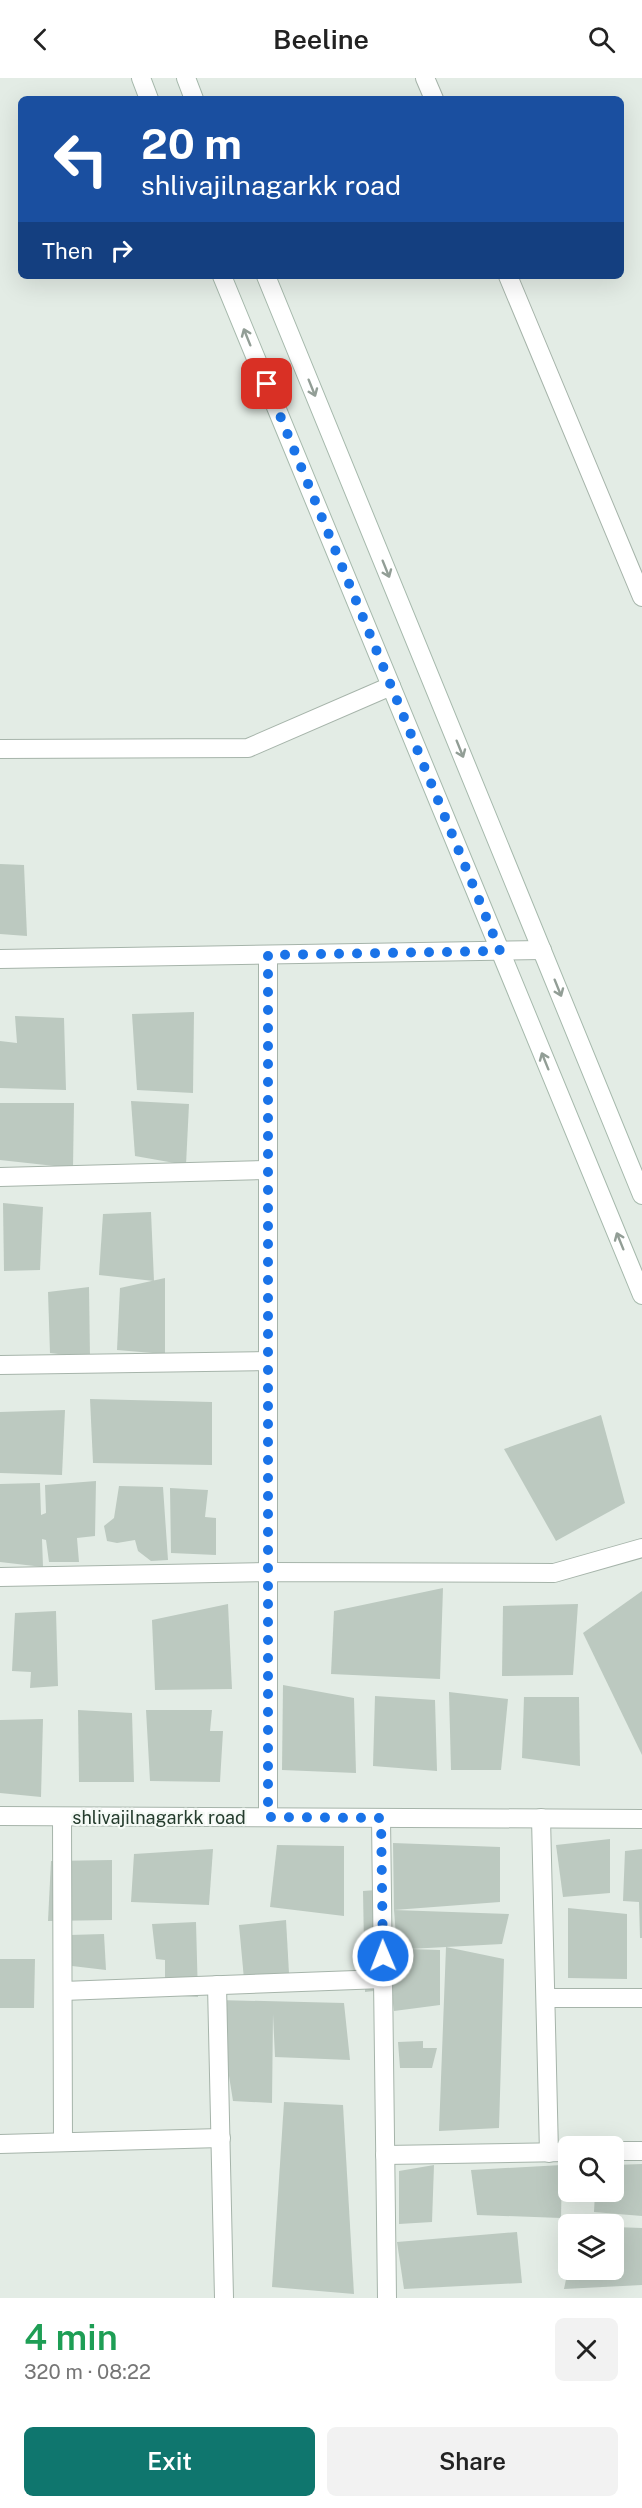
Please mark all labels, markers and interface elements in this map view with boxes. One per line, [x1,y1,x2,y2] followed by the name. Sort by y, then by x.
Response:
[24,23,57,56] icon: back
[273,23,369,55] text: Beeline
[585,23,618,56] icon: search
[141,119,242,168] text: 20 m
[42,120,120,198] icon: left
[141,169,401,201] text: shlivajilnagarkk road
[105,234,138,267] icon: right
[42,238,93,264] text: Then
[241,328,252,346] one-way arrow
[241,358,292,409] pin
[250,367,283,400] icon: arrive
[307,379,318,397] one-way arrow
[381,559,392,578] one-way arrow
[455,740,466,758] one-way arrow
[553,978,564,997] one-way arrow
[539,1052,550,1070] one-way arrow
[614,1232,625,1251] one-way arrow
[72,1807,246,1828] street label: shlivajilnagarkk road
[351,1924,415,1988] position arrow
[558,2136,624,2280] map controls
[558,2136,624,2202] button: search
[558,2214,624,2280] button: layers
[24,2316,118,2358] text: 4 min
[555,2318,618,2381] button: close
[24,2360,151,2384] text: 320 m · 08:22
[24,2427,315,2496] button: Exit
[327,2427,618,2496] button: Share

